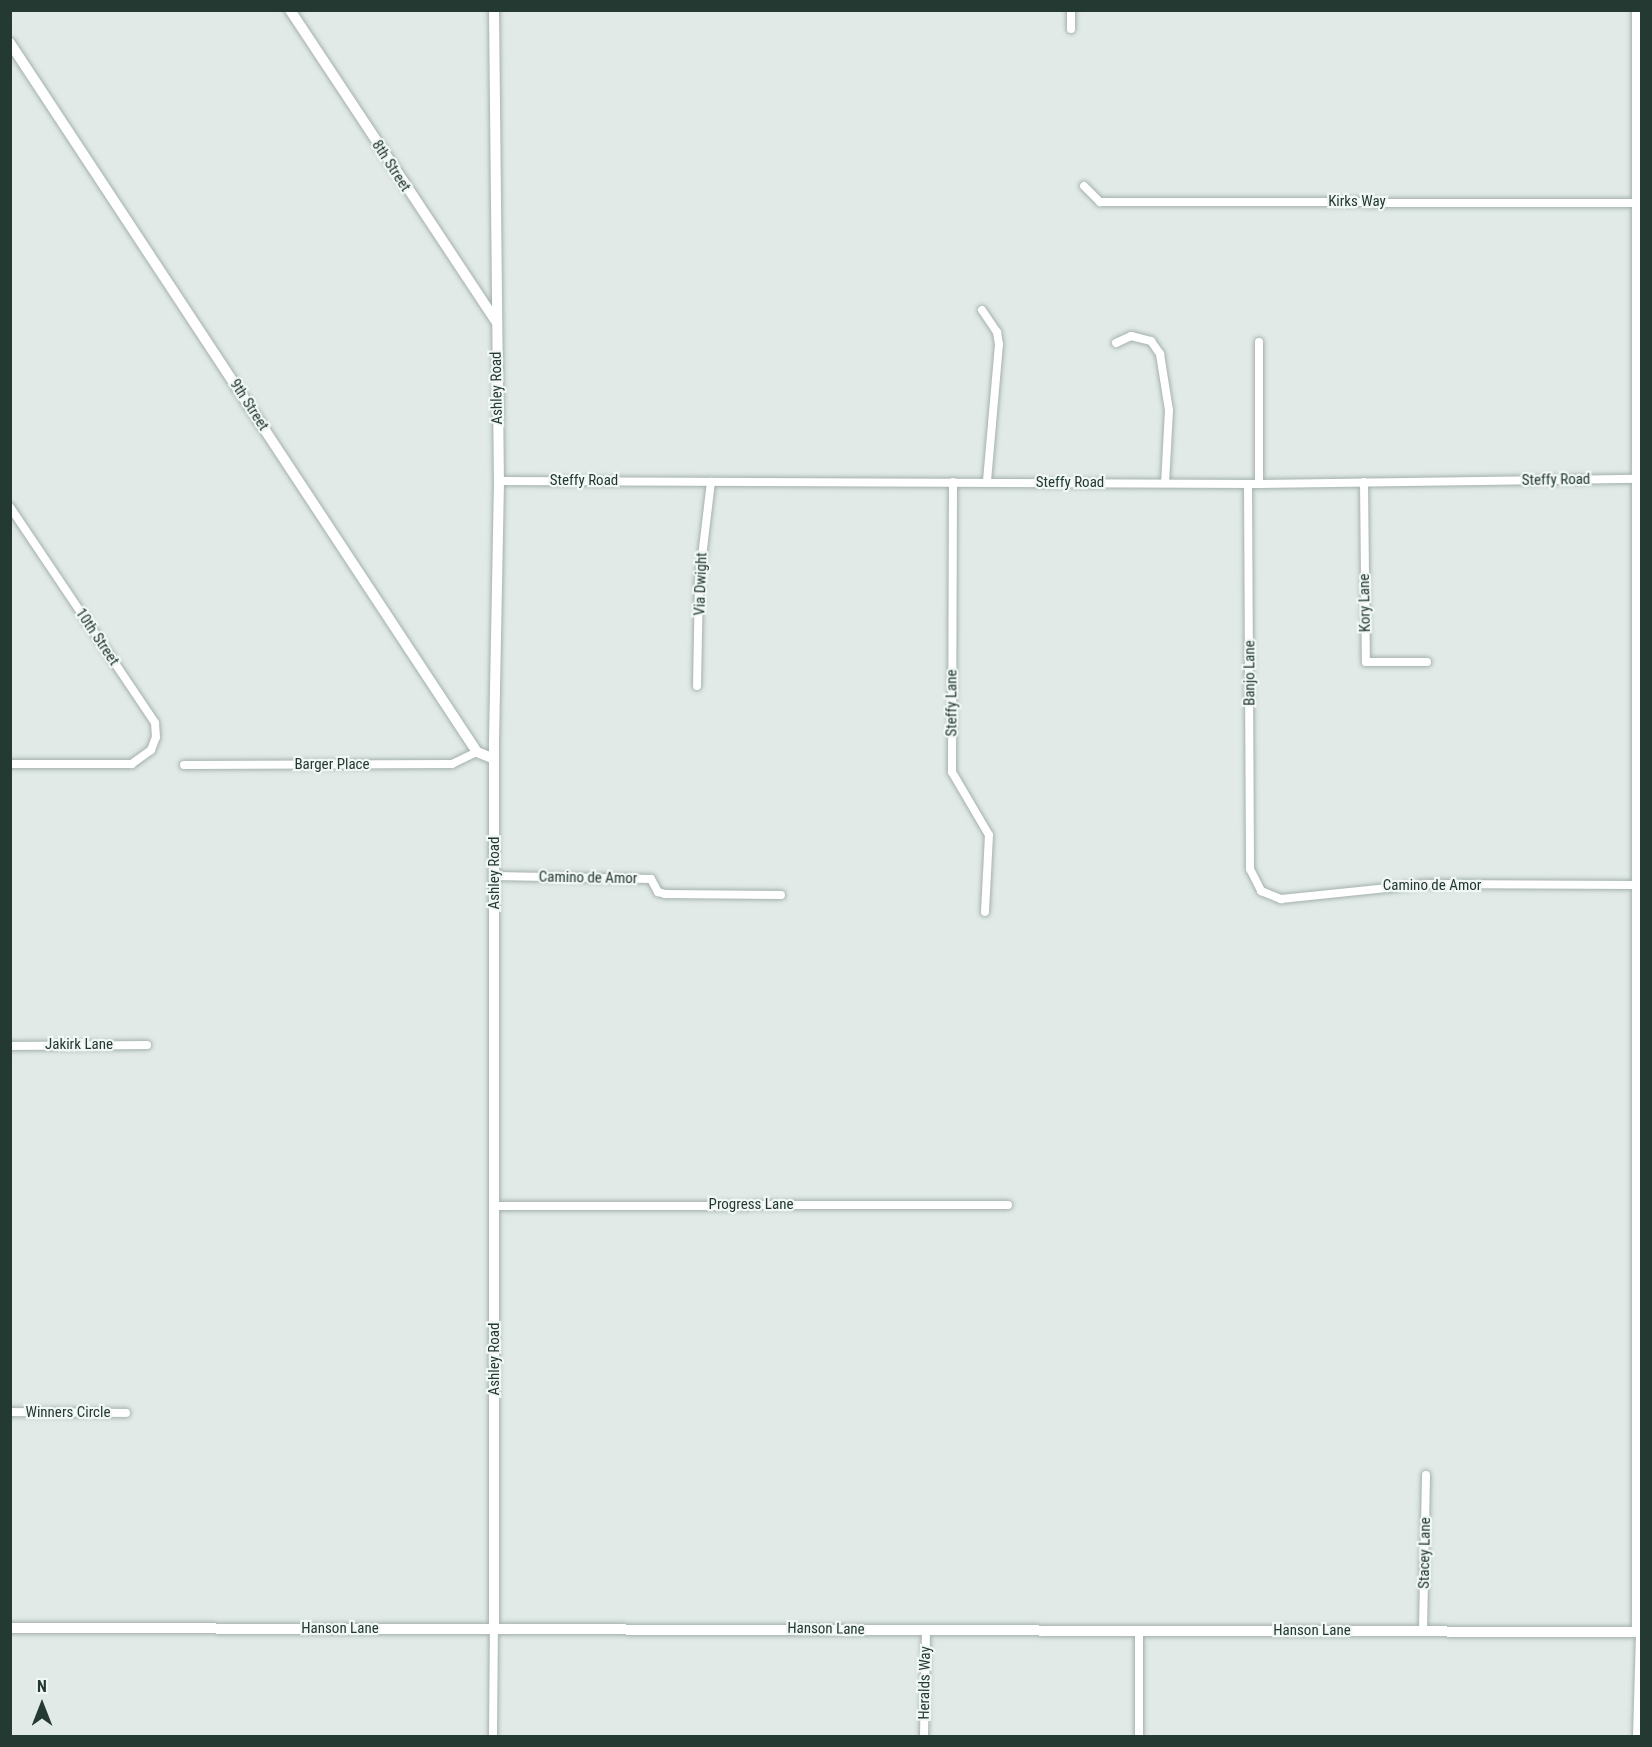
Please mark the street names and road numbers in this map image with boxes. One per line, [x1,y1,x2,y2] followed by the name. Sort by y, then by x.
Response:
[368,137,414,195] street label: 8th Street
[1328,193,1386,211] street label: Kirks Way
[487,351,507,425] street label: Ashley Road
[226,376,272,434] street label: 9th Street
[1522,470,1590,490] street label: Steffy Road
[550,472,618,490] street label: Steffy Road
[1036,474,1104,492] street label: Steffy Road
[691,552,711,616] street label: Via Dwight
[1355,574,1375,632] street label: Kory Lane
[71,605,123,669] street label: 10th Street
[1241,640,1259,706] street label: Banjo Lane
[943,669,961,737] street label: Steffy Lane
[294,756,370,774] street label: Barger Place
[486,837,504,909] street label: Ashley Road
[539,868,637,888] street label: Camino de Amor
[1383,877,1481,895] street label: Camino de Amor
[45,1036,113,1054] street label: Jakirk Lane
[709,1196,793,1214] street label: Progress Lane
[486,1323,504,1395] street label: Ashley Road
[25,1404,111,1422] street label: Winners Circle
[1415,1517,1435,1589] street label: Stacey Lane
[787,1619,865,1639] street label: Hanson Lane
[301,1620,379,1638] street label: Hanson Lane
[1273,1622,1351,1640] street label: Hanson Lane
[915,1646,935,1720] street label: Heralds Way

